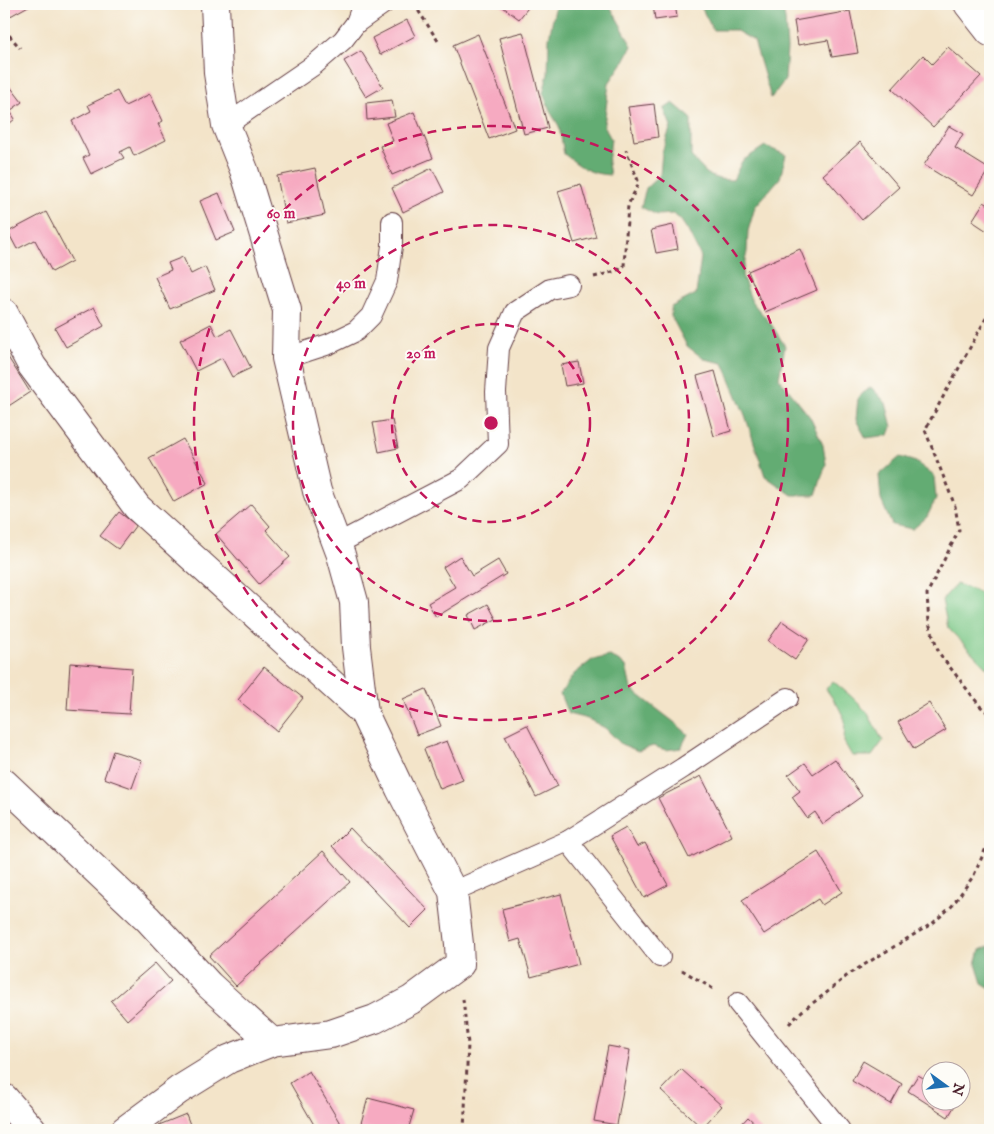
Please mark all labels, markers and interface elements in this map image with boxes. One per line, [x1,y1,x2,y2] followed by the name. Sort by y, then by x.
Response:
[267,204,296,223] text: 60 m
[336,274,366,293] text: 40 m
[406,344,436,363] text: 20 m
[482,414,500,432] centre of rings
[922,1062,972,1112] north arrow
[947,1080,968,1097] text: N

